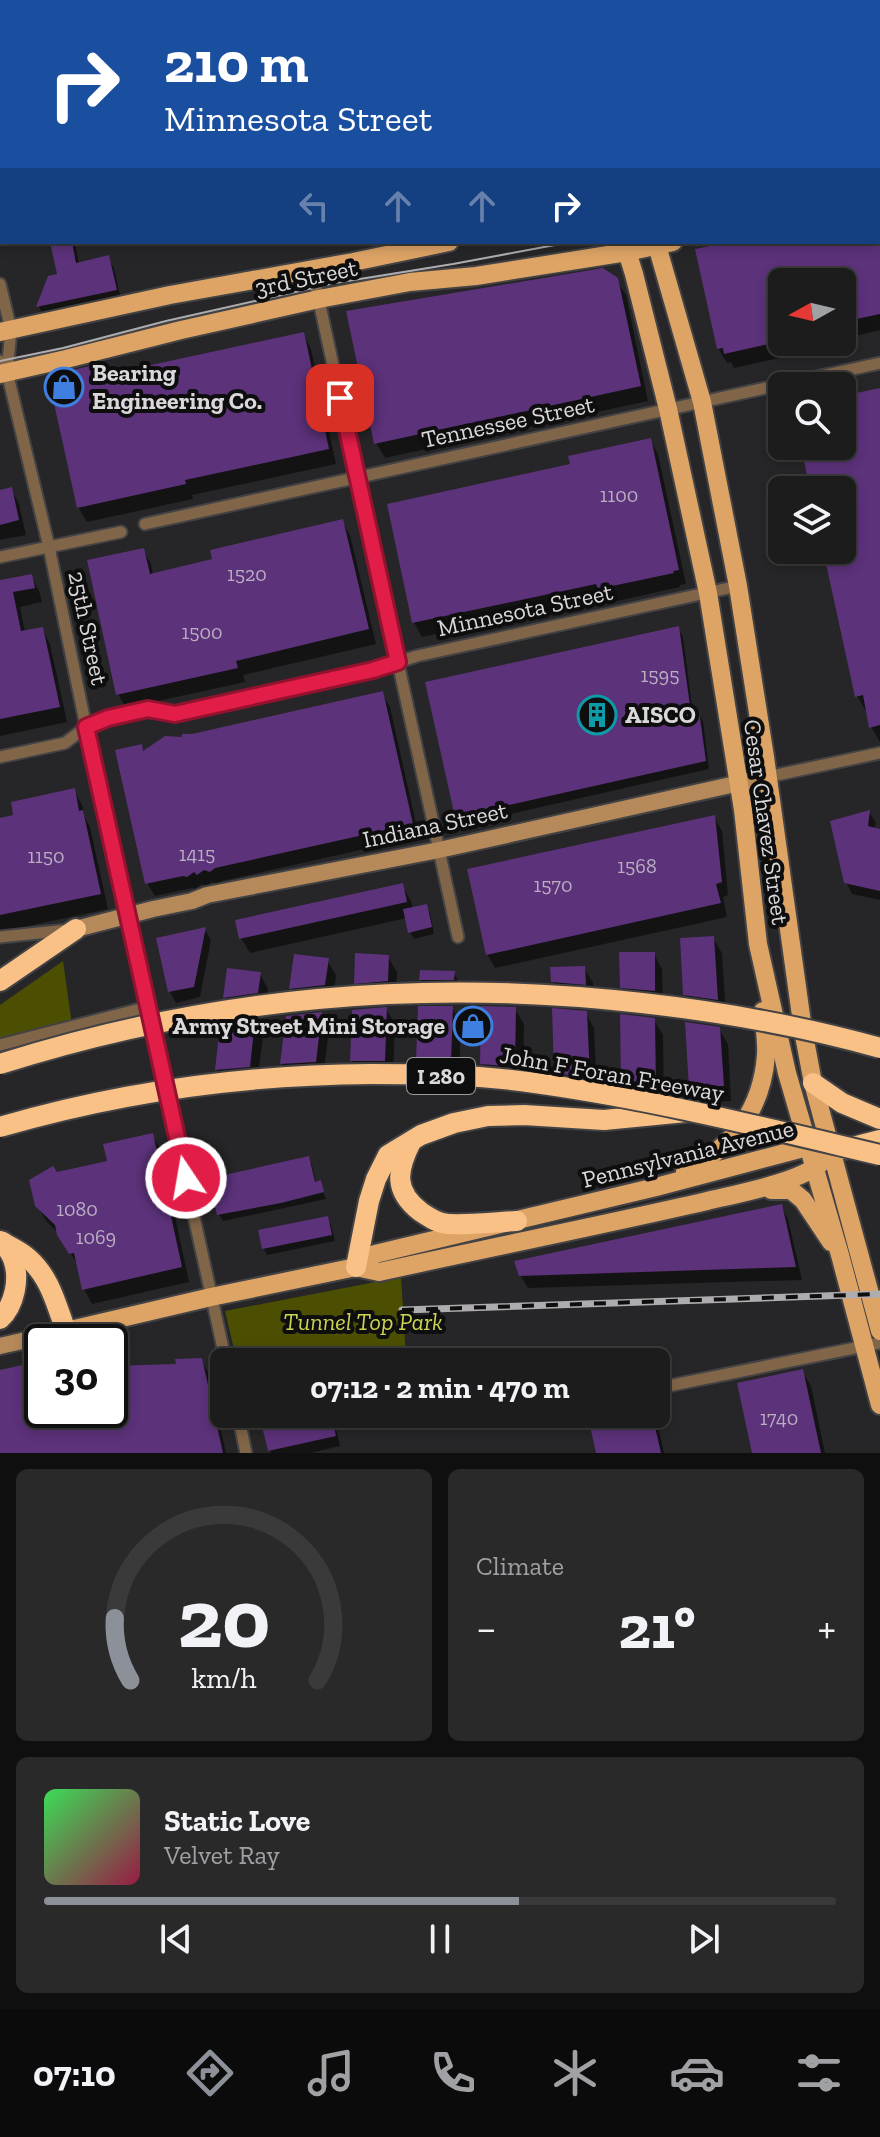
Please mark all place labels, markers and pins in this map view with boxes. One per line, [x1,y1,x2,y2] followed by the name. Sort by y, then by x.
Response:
[92,358,262,415] place label: Bearing Engineering Co.
[306,364,374,432] pin
[43,366,85,408] shop icon: Bearing Engineering Co.
[576,694,618,736] building icon: AISCO
[625,700,696,729] place label: AISCO
[452,1005,494,1047] shop icon: Army Street Mini Storage
[172,1011,445,1040] place label: Army Street Mini Storage

